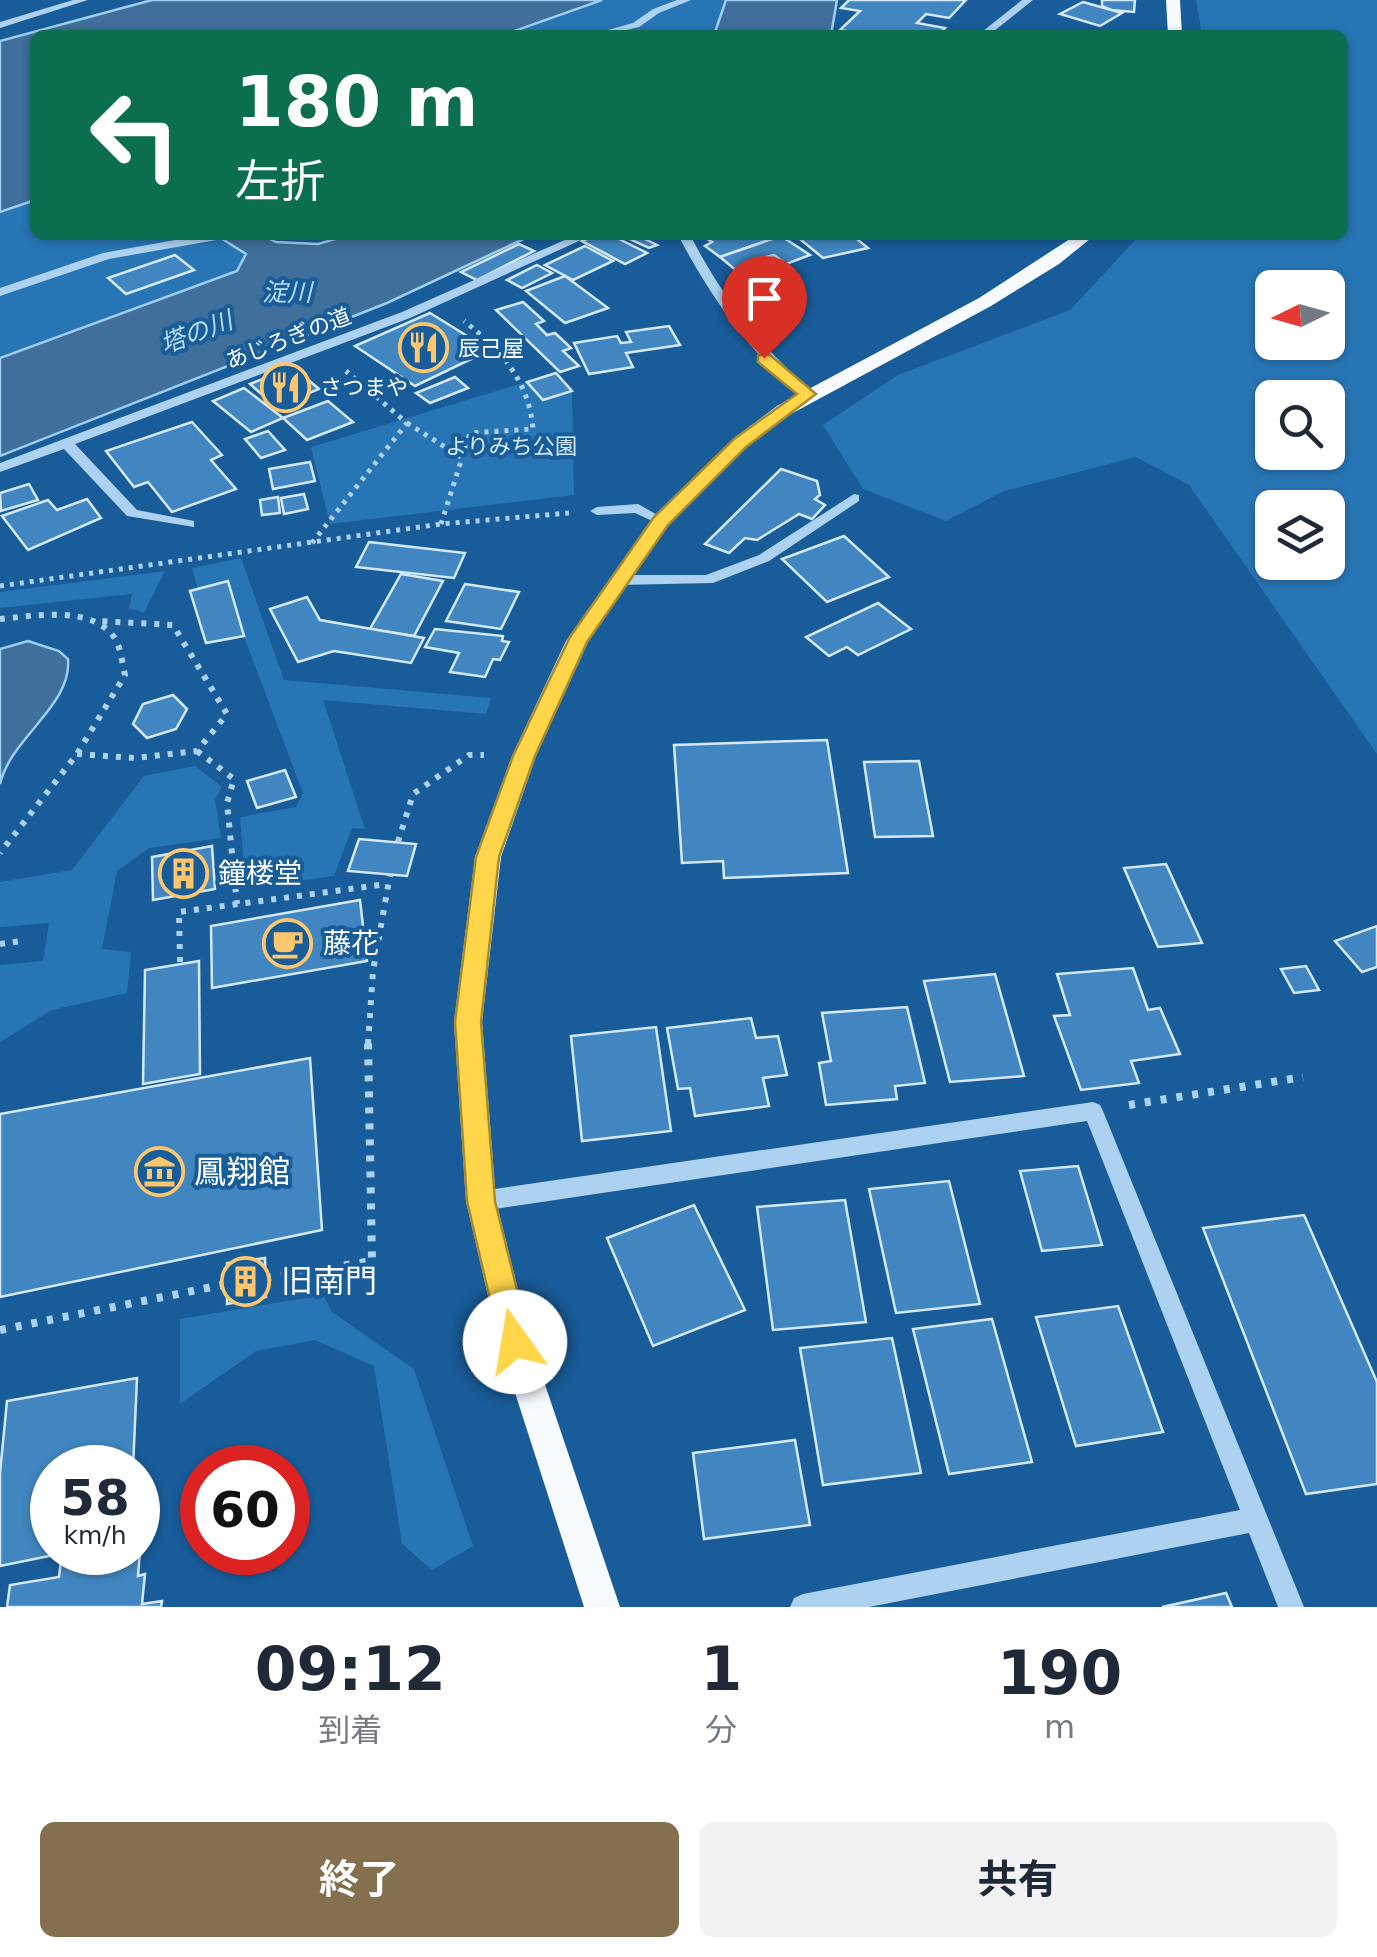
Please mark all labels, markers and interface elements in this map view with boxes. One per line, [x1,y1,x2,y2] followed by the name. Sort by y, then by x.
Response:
[235,61,478,143] text: 180 m
[70,70,200,200] icon: left
[235,155,325,208] text: 左折
[722,256,807,359] pin
[1255,270,1345,360] north arrow
[1255,270,1345,580] map controls
[737,271,792,326] icon: arrive
[262,278,315,307] water label: 淀川
[222,303,354,374] street label: あじろぎの道
[156,304,239,359] water label: 塔の川
[397,322,449,374] restaurant icon: 辰己屋
[458,336,524,361] place label: 辰己屋
[259,361,311,413] restaurant icon: さつまや
[320,375,408,400] place label: さつまや
[1255,380,1345,470] button: search
[445,434,577,459] park label: よりみち公園
[1255,490,1345,580] button: layers
[157,847,209,899] building icon: 鐘楼堂
[218,857,302,890] place label: 鐘楼堂
[262,917,314,969] cafe icon: 藤花
[323,927,379,960] place label: 藤花
[133,1146,185,1198] museum icon: 鳳翔館
[194,1153,290,1191] place label: 鳳翔館
[220,1255,272,1307] building icon: 旧南門
[281,1262,377,1300] place label: 旧南門
[463,1290,567,1394] position arrow
[180,1445,310,1575] speed limit sign: 60
[60,1469,130,1527] text: 58
[63,1521,127,1550] text: km/h
[255,1634,446,1704] text: 09:12
[701,1634,742,1704] text: 1
[997,1638,1122,1708] text: 190
[1044,1708,1075,1746] text: m
[318,1711,382,1749] text: 到着
[705,1711,737,1749] text: 分
[40,1822,679,1937] button: 終了
[699,1822,1337,1937] button: 共有

